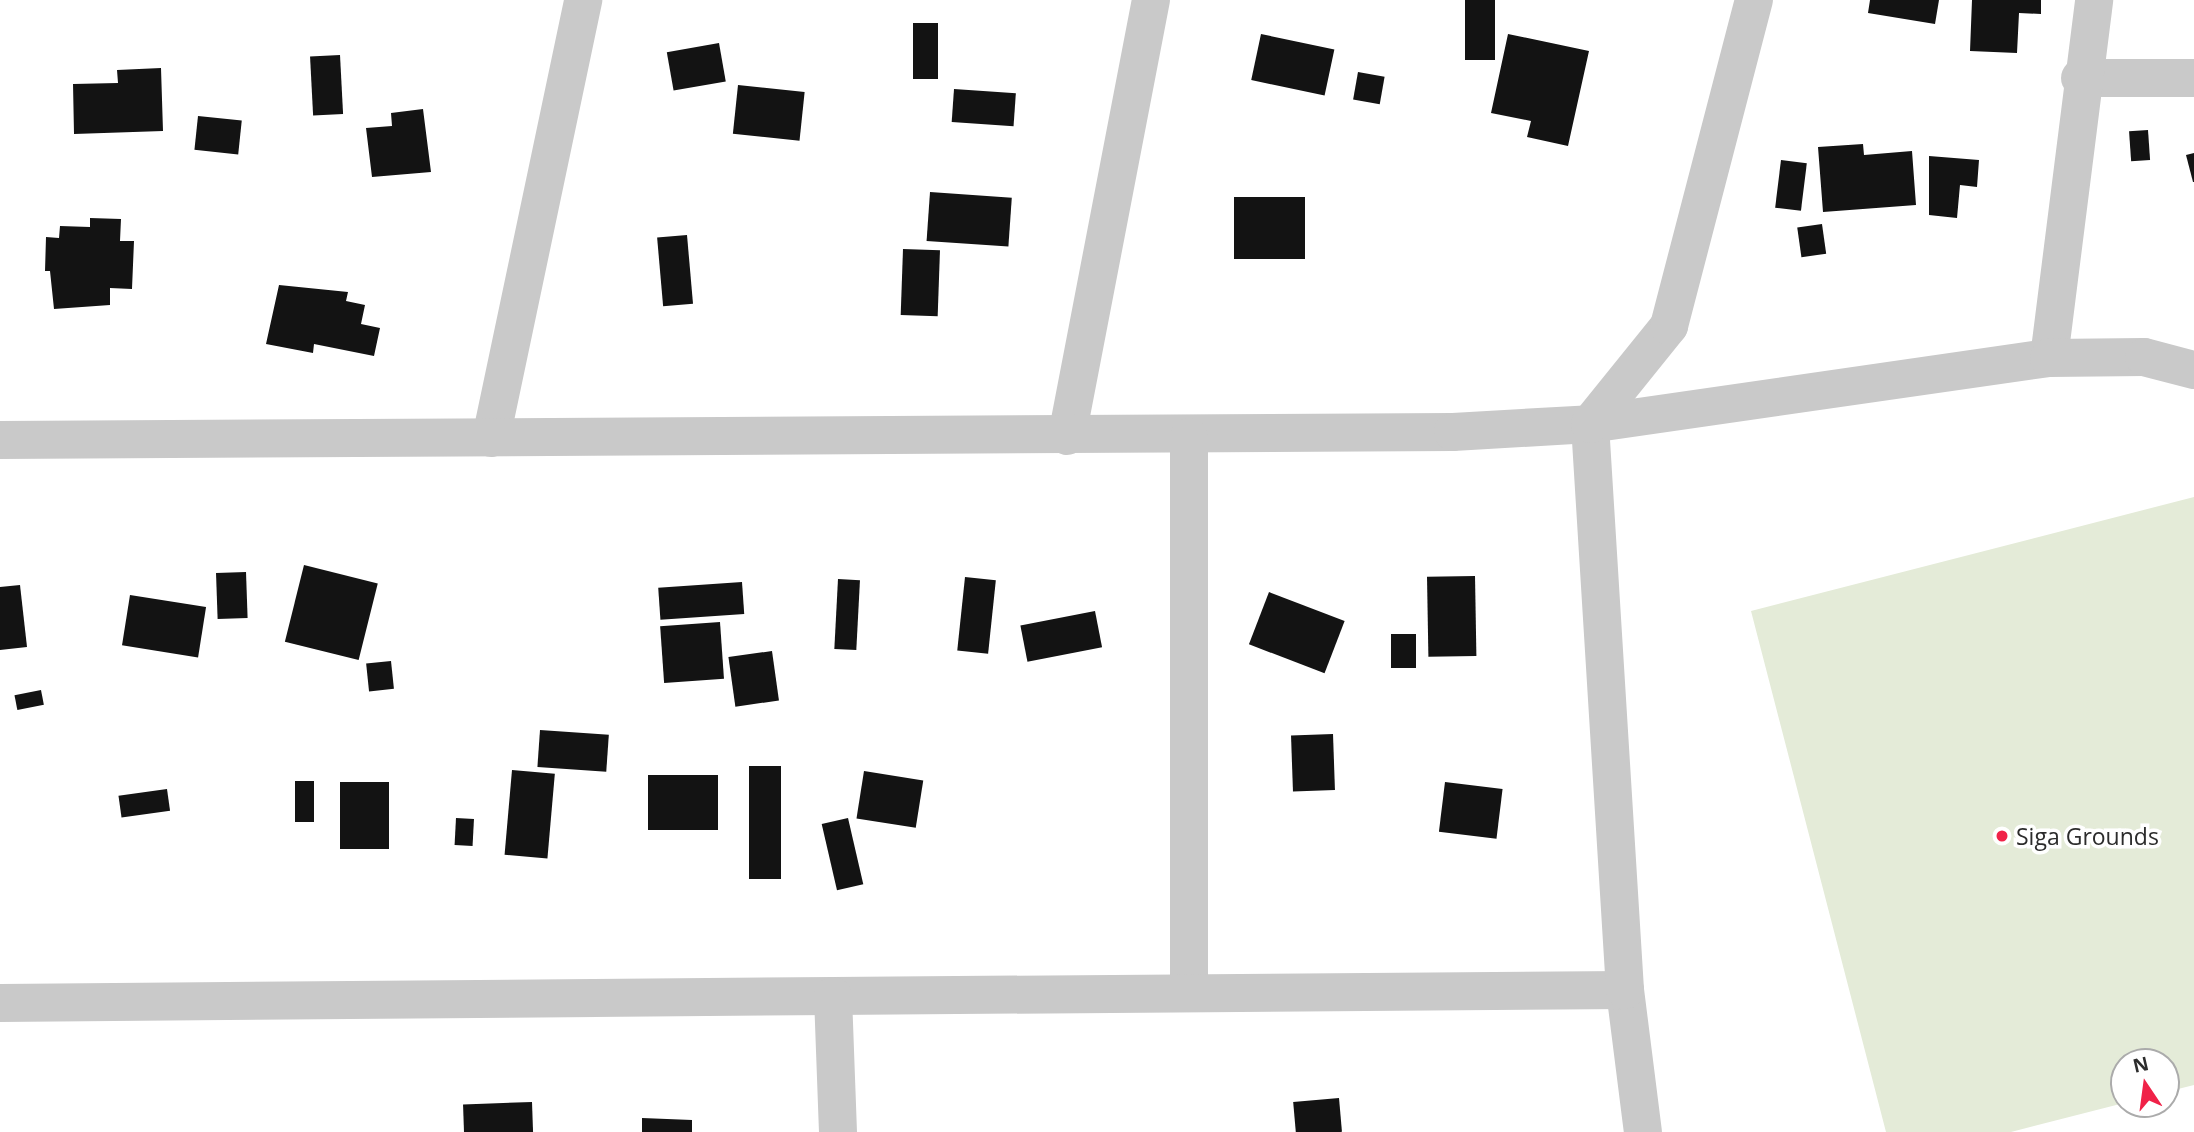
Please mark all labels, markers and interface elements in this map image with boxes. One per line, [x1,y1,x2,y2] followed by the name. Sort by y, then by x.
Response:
[2016,822,2159,850] place label: Siga Grounds
[1994,828,2010,844] marker: Siga Grounds
[2110,1048,2180,1118] north arrow
[2130,1050,2151,1079] text: N

